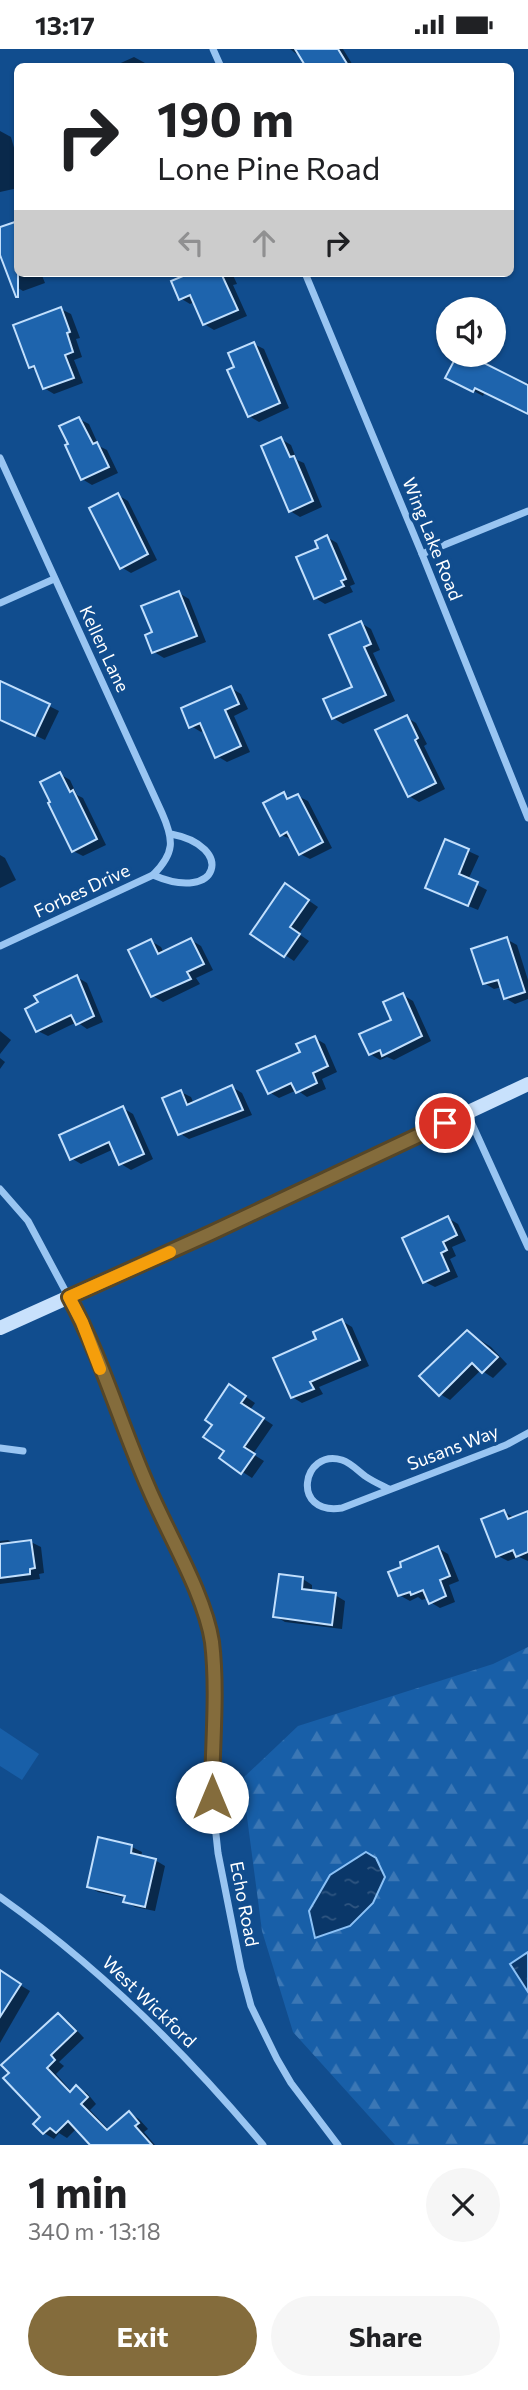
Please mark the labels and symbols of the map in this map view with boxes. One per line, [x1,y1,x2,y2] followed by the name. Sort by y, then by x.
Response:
[398,474,468,603] street label: Wing Lake Road
[75,602,135,695] street label: Kellen Lane
[30,858,133,922] street label: Forbes Drive
[415,1093,475,1153] pin
[404,1420,501,1475] street label: Susans Way
[175,1760,249,1834] position arrow
[226,1859,264,1948] street label: Echo Road
[98,1951,201,2052] street label: West Wickford

